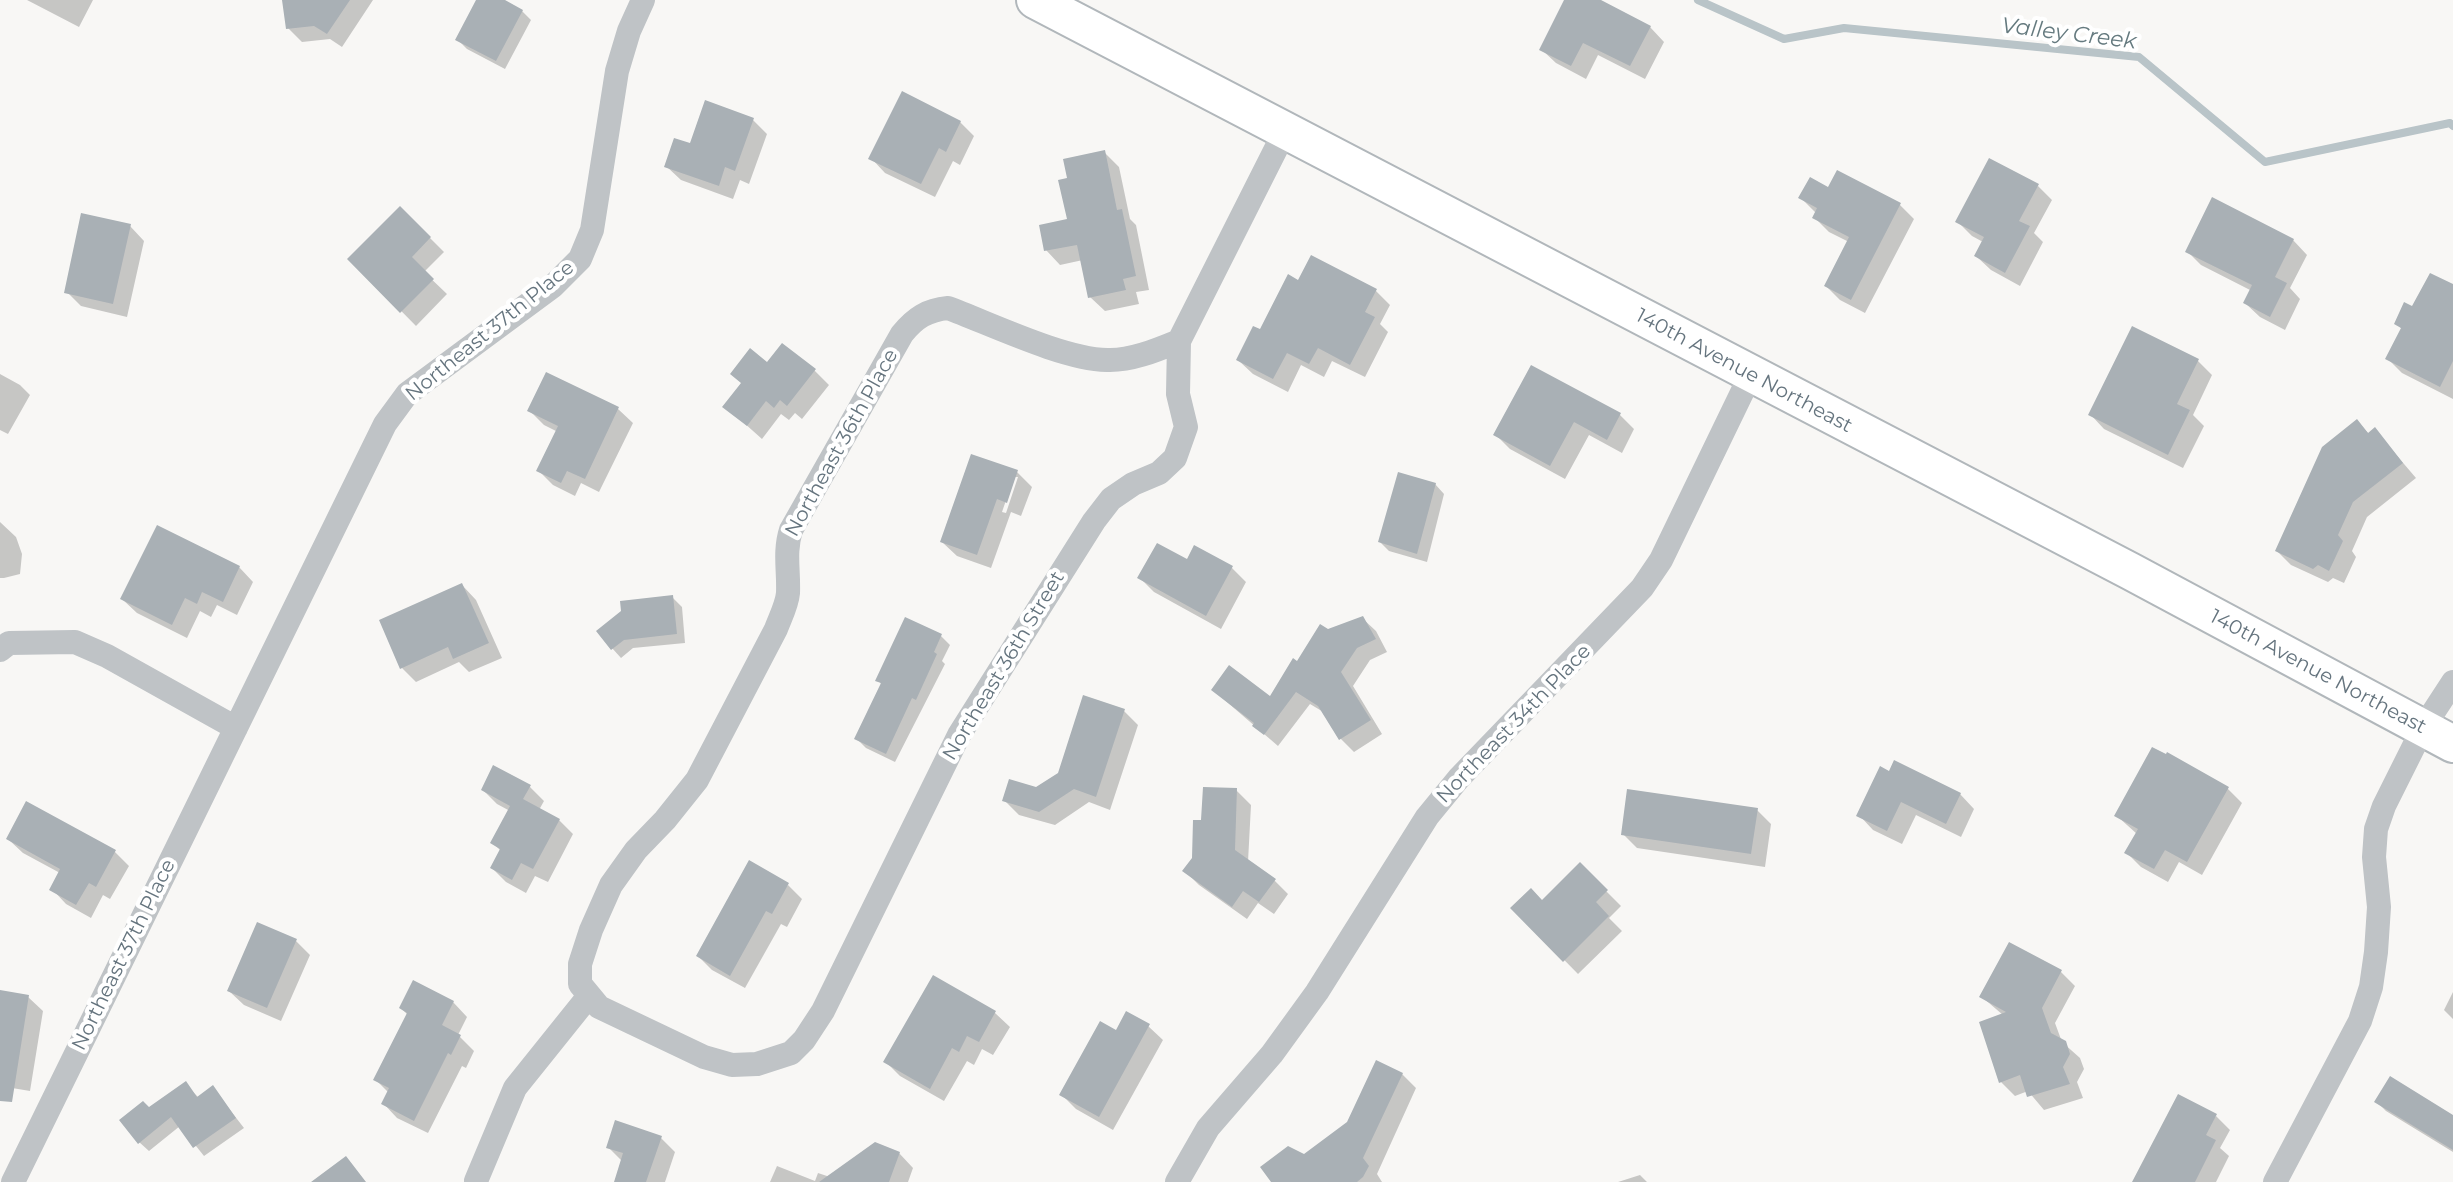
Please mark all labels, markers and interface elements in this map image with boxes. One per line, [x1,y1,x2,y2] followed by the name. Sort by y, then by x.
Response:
[2000,13,2138,55] water label: Valley Creek
[401,256,579,406] street label: Northeast 37th Place
[1632,304,1856,438] street label: 140th Avenue Northeast
[780,345,904,541] street label: Northeast 36th Place
[938,567,1070,765] street label: Northeast 36th Street
[2206,605,2430,739] street label: 140th Avenue Northeast
[1432,640,1596,808] street label: Northeast 34th Place
[67,856,181,1054] street label: Northeast 37th Place

